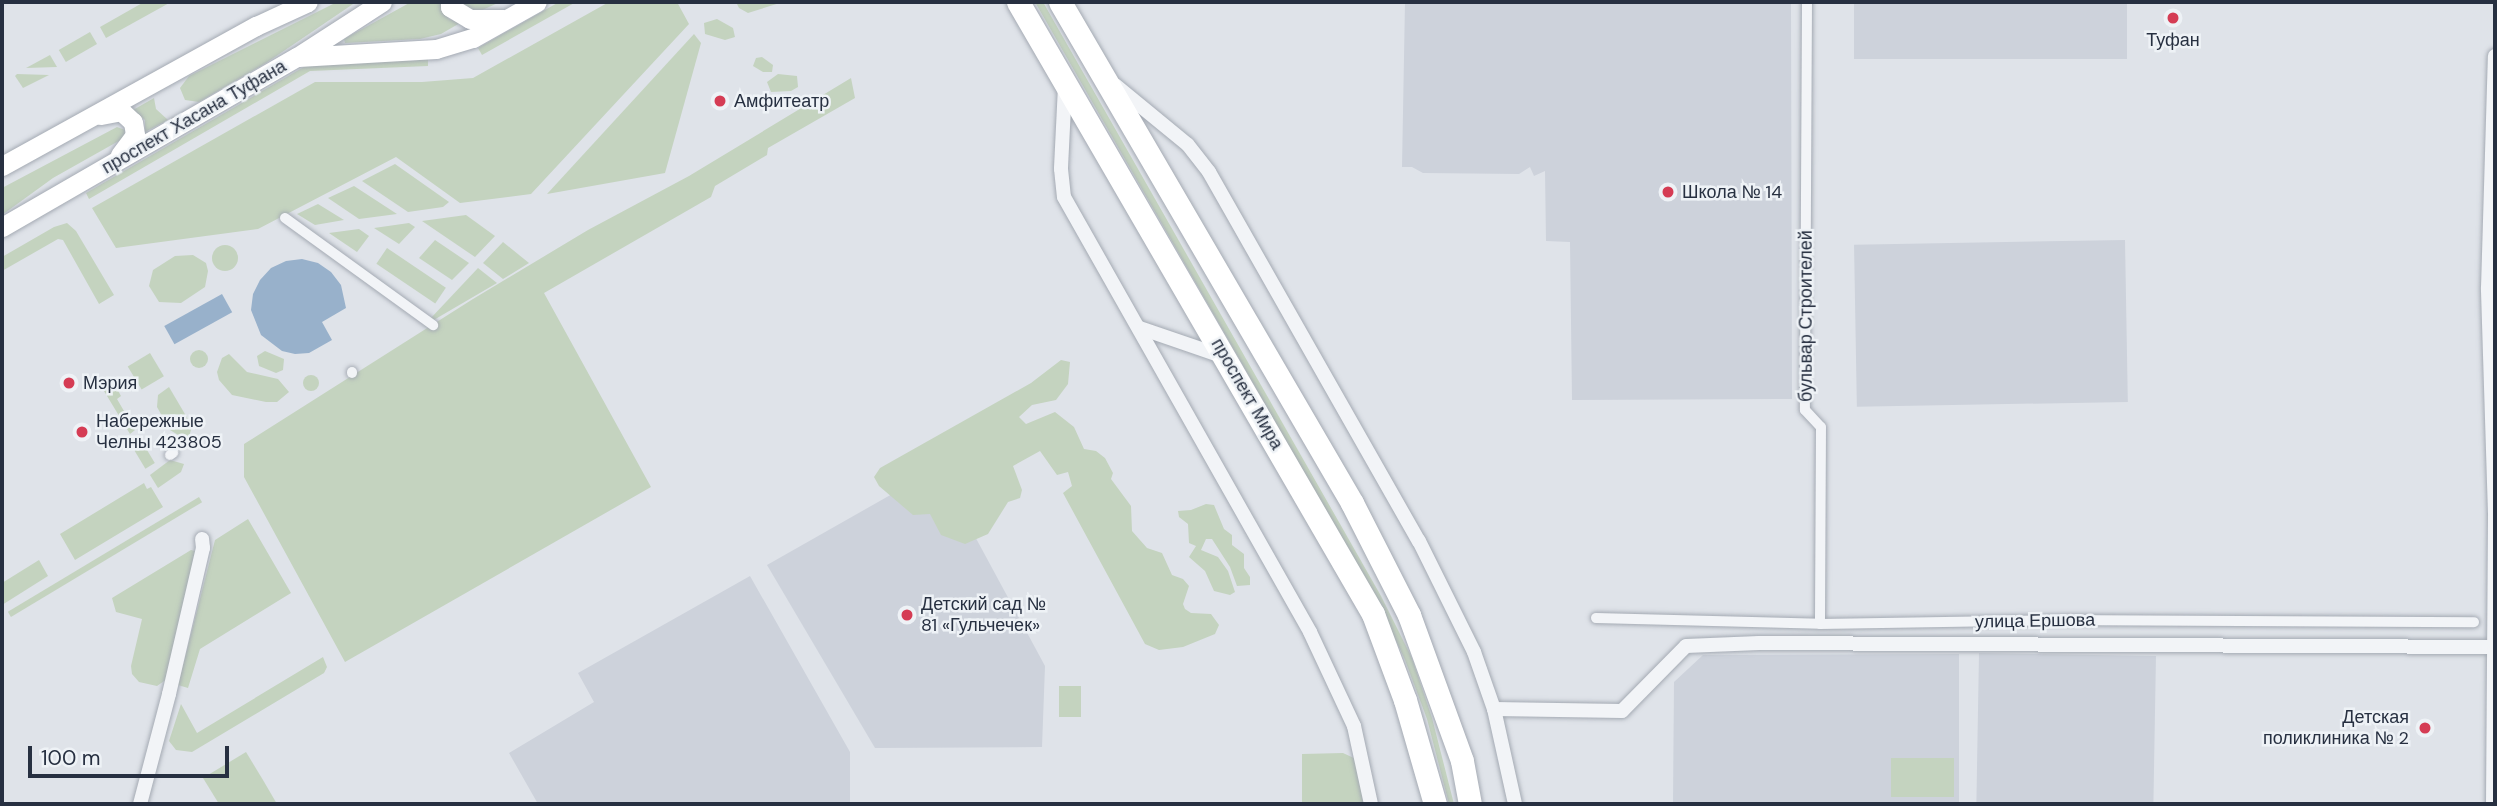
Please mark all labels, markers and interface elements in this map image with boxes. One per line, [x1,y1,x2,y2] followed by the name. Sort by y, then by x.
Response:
[2165,10,2181,26] marker: Туфан
[2146,29,2200,51] place label: Туфан
[98,55,290,179] street label: проспект Хасана Туфана
[734,90,829,112] place label: Амфитеатр
[712,93,728,109] marker: Амфитеатр
[1682,181,1782,203] place label: Школа № 14
[1660,184,1676,200] marker: Школа № 14
[1795,230,1817,402] street label: бульвар Строителей
[1206,335,1288,453] street label: проспект Мира
[83,372,137,394] place label: Мэрия
[61,375,77,391] marker: Мэрия
[96,411,222,453] place label: Набережные Челны 423805
[74,424,90,440] marker: Набережные Челны 423805
[921,594,1046,636] place label: Детский сад № 81 «Гульчечек»
[899,607,915,623] marker: Детский сад № 81 «Гульчечек»
[1975,609,2095,633] street label: улица Ершова
[2263,707,2409,750] place label: Детская поликлиника № 2
[2415,718,2435,738] marker: Детская поликлиника № 2
[32,732,233,776] scale bar
[41,744,101,772] text: 100 m

